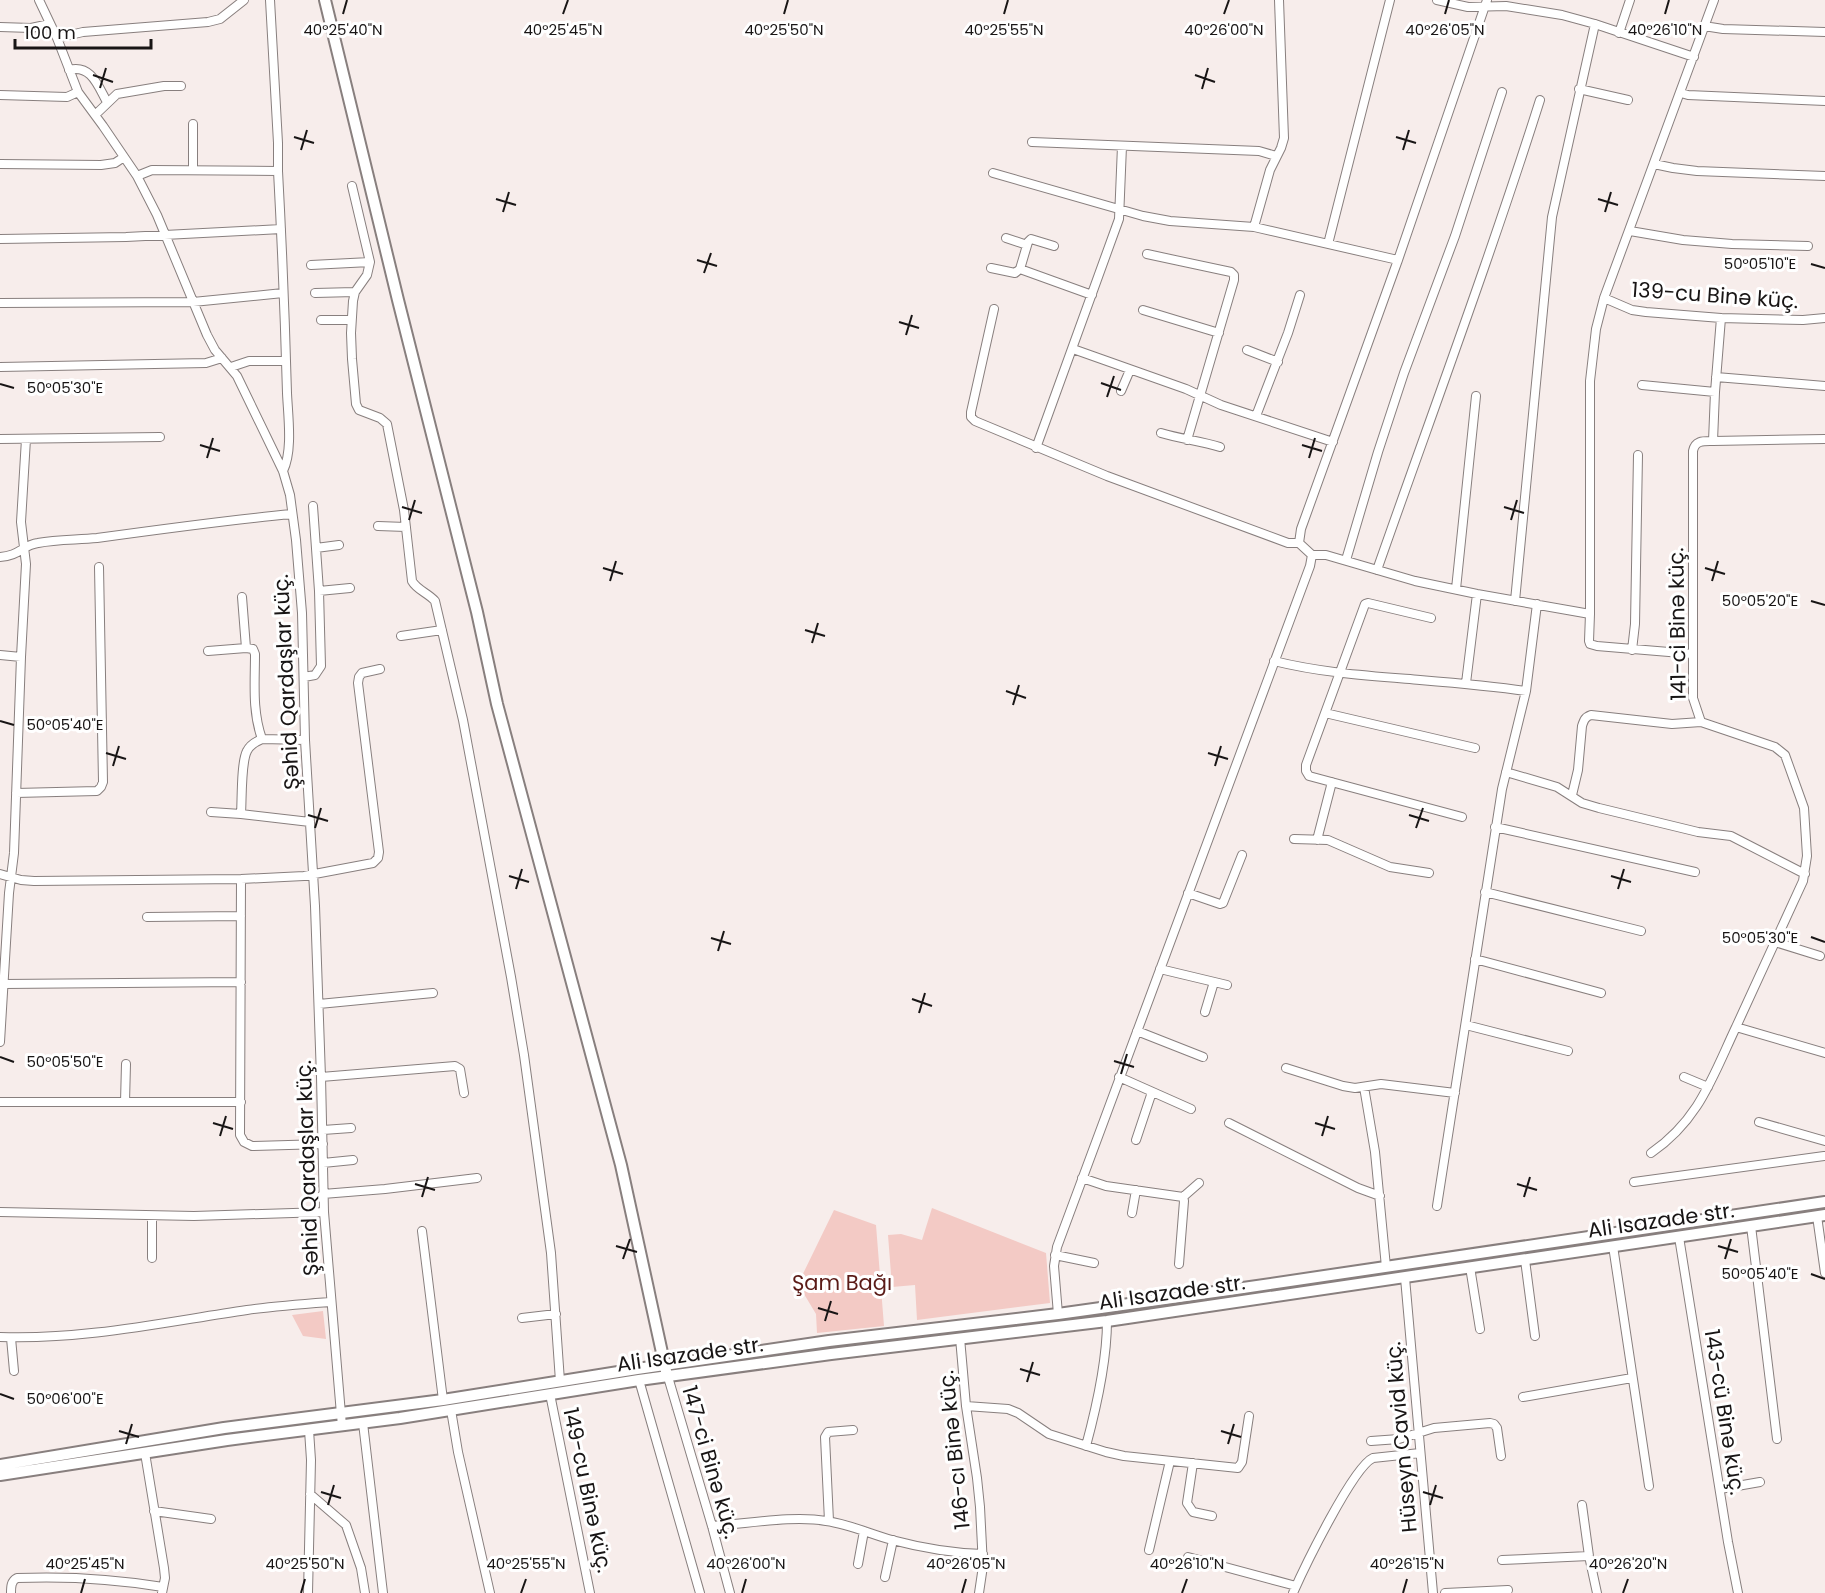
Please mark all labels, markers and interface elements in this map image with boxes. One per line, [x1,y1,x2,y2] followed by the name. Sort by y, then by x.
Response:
[15,12,152,50] scale bar
[303,19,383,40] text: 40°25'40"N
[523,19,603,40] text: 40°25'45"N
[744,19,824,40] text: 40°25'50"N
[964,19,1044,40] text: 40°25'55"N
[1184,19,1264,40] text: 40°26'00"N
[1405,19,1485,40] text: 40°26'05"N
[1628,19,1702,40] text: 40°26'10"N
[24,20,76,45] text: 100 m
[1724,253,1796,274] text: 50°05'10"E
[1631,275,1799,315] street label: 139-cu Binə küç.
[27,377,103,398] text: 50°05'30"E
[1661,547,1693,701] street label: 141-ci Binə küç.
[266,573,306,791] street label: Şəhid Qardaşlar küç.
[1722,590,1798,611] text: 50°05'20"E
[26,714,104,735] text: 50°05'40"E
[1722,927,1798,948] text: 50°05'30"E
[26,1051,104,1072] text: 50°05'50"E
[289,1060,325,1276] street label: Şəhid Qardaşlar küç.
[1586,1195,1736,1245] street label: Ali Isazade str.
[1721,1263,1799,1284] text: 50°05'40"E
[1097,1267,1247,1317] street label: Ali Isazade str.
[792,1268,892,1297] park label: Şam Bağı
[1698,1327,1752,1497] street label: 143-cü Binə küç.
[615,1329,765,1379] street label: Ali Isazade str.
[1378,1340,1424,1534] street label: Hüseyn Cavid küç.
[931,1369,977,1531] street label: 146-cı Binə küç.
[675,1382,747,1542] street label: 147-ci Binə küç.
[26,1388,104,1409] text: 50°06'00"E
[556,1405,620,1575] street label: 149-cu Binə küç.
[45,1553,125,1574] text: 40°25'45"N
[265,1553,345,1574] text: 40°25'50"N
[486,1553,566,1574] text: 40°25'55"N
[706,1553,786,1574] text: 40°26'00"N
[926,1553,1006,1574] text: 40°26'05"N
[1150,1553,1224,1574] text: 40°26'10"N
[1370,1553,1444,1574] text: 40°26'15"N
[1589,1553,1667,1574] text: 40°26'20"N

